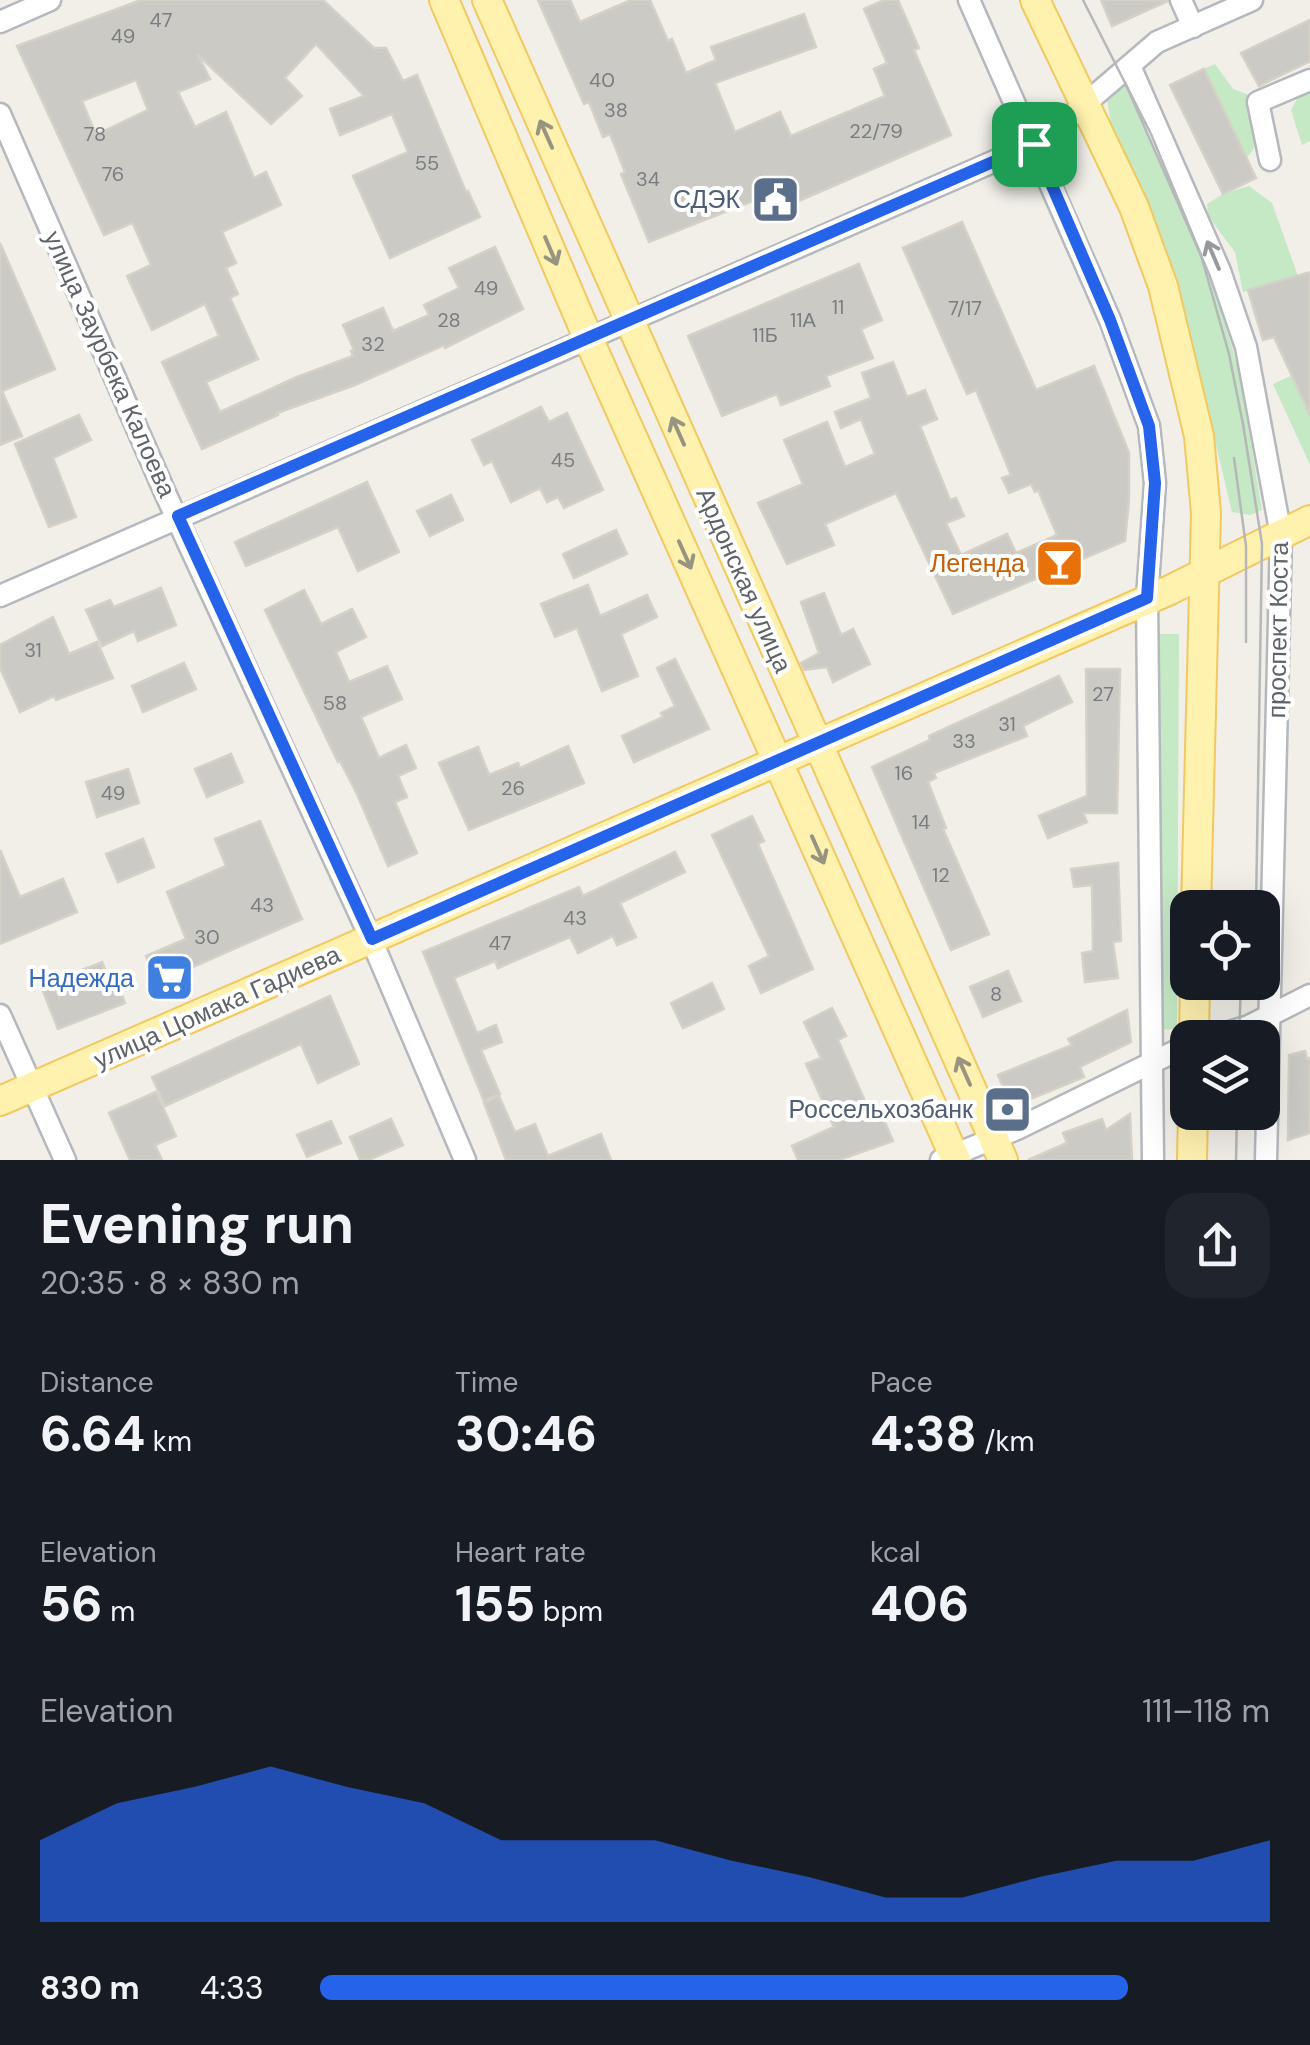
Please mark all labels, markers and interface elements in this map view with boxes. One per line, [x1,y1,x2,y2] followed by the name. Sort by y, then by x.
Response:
[150,7,172,33] house number: 47
[111,23,135,49] house number: 49
[589,67,615,93] house number: 40
[604,97,628,123] house number: 38
[992,102,1077,187] pin
[1007,117,1062,172] icon: arrive
[849,118,903,144] house number: 22/79
[536,119,554,150] one-way arrow
[84,121,106,147] house number: 78
[415,150,439,176] house number: 55
[102,161,124,187] house number: 76
[636,166,660,192] house number: 34
[749,173,801,225] public building icon: СДЭК
[673,183,740,216] place label: СДЭК
[36,226,184,502] street label: улица Заурбека Калоева
[543,235,561,266] one-way arrow
[1203,240,1221,271] one-way arrow
[474,275,498,301] house number: 49
[832,294,844,320] house number: 11
[948,295,982,321] house number: 7/17
[437,307,461,333] house number: 28
[790,307,817,333] house number: 11А
[752,322,778,348] house number: 11Б
[361,331,385,357] house number: 32
[667,417,686,447] one-way arrow
[551,447,575,473] house number: 45
[688,482,800,678] street label: Ардонская улица
[1034,537,1086,589] bar icon: Легенда
[677,539,695,569] one-way arrow
[1260,541,1296,719] street label: проспект Коста
[930,547,1025,580] place label: Легенда
[24,637,42,663] house number: 31
[1092,681,1114,707] house number: 27
[323,690,347,716] house number: 58
[998,711,1016,737] house number: 31
[952,728,976,754] house number: 33
[895,760,913,786] house number: 16
[501,775,525,801] house number: 26
[101,780,125,806] house number: 49
[912,809,930,835] house number: 14
[810,834,828,865] one-way arrow
[932,862,950,888] house number: 12
[1170,890,1280,1130] map controls
[1170,890,1280,1000] button: locate
[250,892,274,918] house number: 43
[563,905,587,931] house number: 43
[194,924,220,950] house number: 30
[489,930,511,956] house number: 47
[89,938,345,1076] street label: улица Цомака Гадиева
[143,952,195,1004] supermarket icon: Надежда
[29,962,134,995] place label: Надежда
[990,981,1002,1007] house number: 8
[1170,1020,1280,1130] button: layers
[953,1057,972,1087] one-way arrow
[982,1083,1034,1135] bank icon: Россельхозбанк
[788,1093,974,1126] place label: Россельхозбанк
[40,1188,354,1260] text: Evening run
[1165,1193,1270,1298] button: share
[40,1262,300,1304] text: 20:35 · 8 × 830 m
[40,1364,154,1401] text: Distance
[455,1364,518,1401] text: Time
[870,1364,933,1401] text: Pace
[40,1401,145,1467] text: 6.64
[455,1401,597,1467] text: 30:46
[870,1401,977,1467] text: 4:38
[145,1423,192,1460] text: km
[977,1423,1034,1460] text: /km
[40,1534,157,1571] text: Elevation
[455,1534,586,1571] text: Heart rate
[870,1534,921,1571] text: kcal
[40,1571,103,1637] text: 56
[455,1571,535,1637] text: 155
[870,1571,969,1637] text: 406
[103,1593,135,1630] text: m
[535,1593,603,1630] text: bpm
[40,1690,173,1732] text: Elevation
[1142,1690,1270,1732] text: 111–118 m
[40,1967,140,2009] text: 830 m
[200,1967,264,2009] text: 4:33

